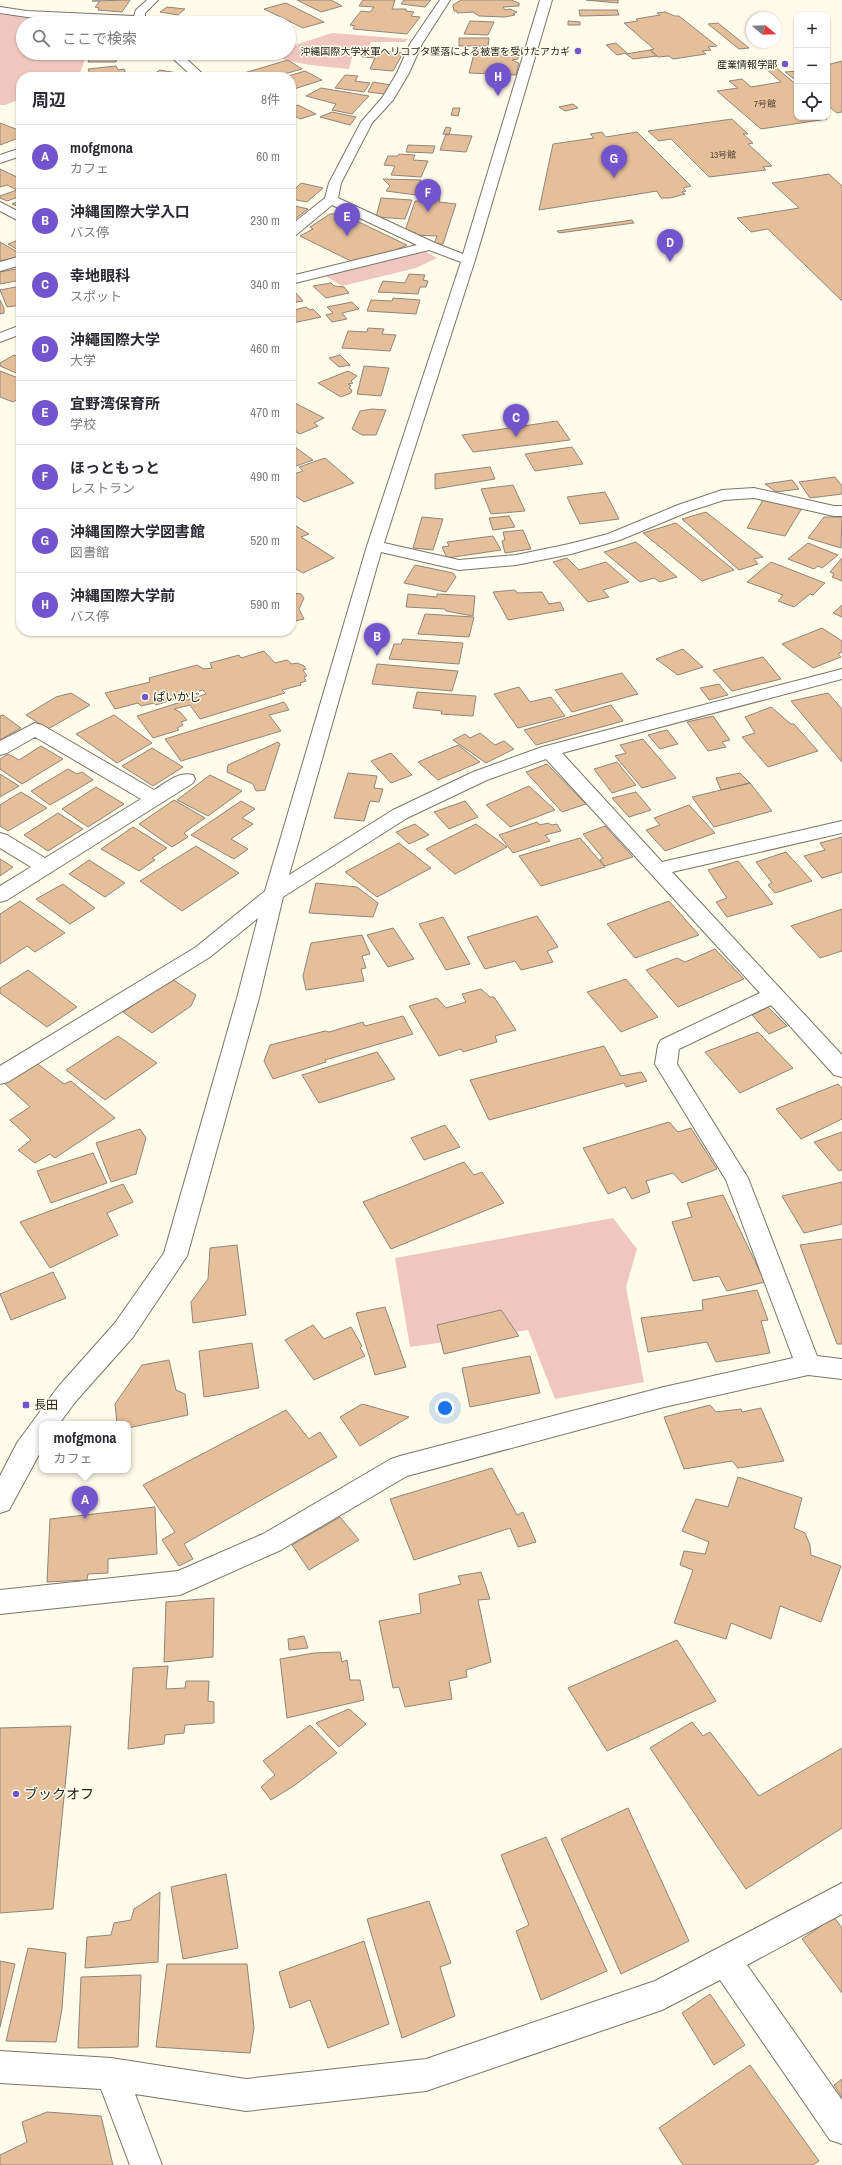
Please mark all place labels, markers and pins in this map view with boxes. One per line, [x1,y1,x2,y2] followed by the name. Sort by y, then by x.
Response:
[300,45,570,58] place label: 沖縄国際大学米軍ヘリコプタ墜落による被害を受けたアカギ
[573,46,583,56] marker: 沖縄国際大学米軍ヘリコプタ墜落による被害を受けたアカギ
[717,58,777,71] place label: 産業情報学部
[780,59,790,69] marker: 産業情報学部
[485,63,511,96] pin: H
[601,145,627,178] pin: G
[415,179,441,212] pin: F
[334,203,360,236] pin: E
[657,229,683,262] pin: D
[503,404,529,437] pin: C
[364,623,390,656] pin: B
[153,689,201,705] place label: ぱいかじ
[140,692,150,702] marker: ぱいかじ
[34,1397,58,1413] place label: 長田
[21,1400,31,1410] marker: 長田
[72,1486,98,1519] pin: A
[24,1785,94,1803] place label: ブックオフ
[11,1789,21,1799] marker: ブックオフ

